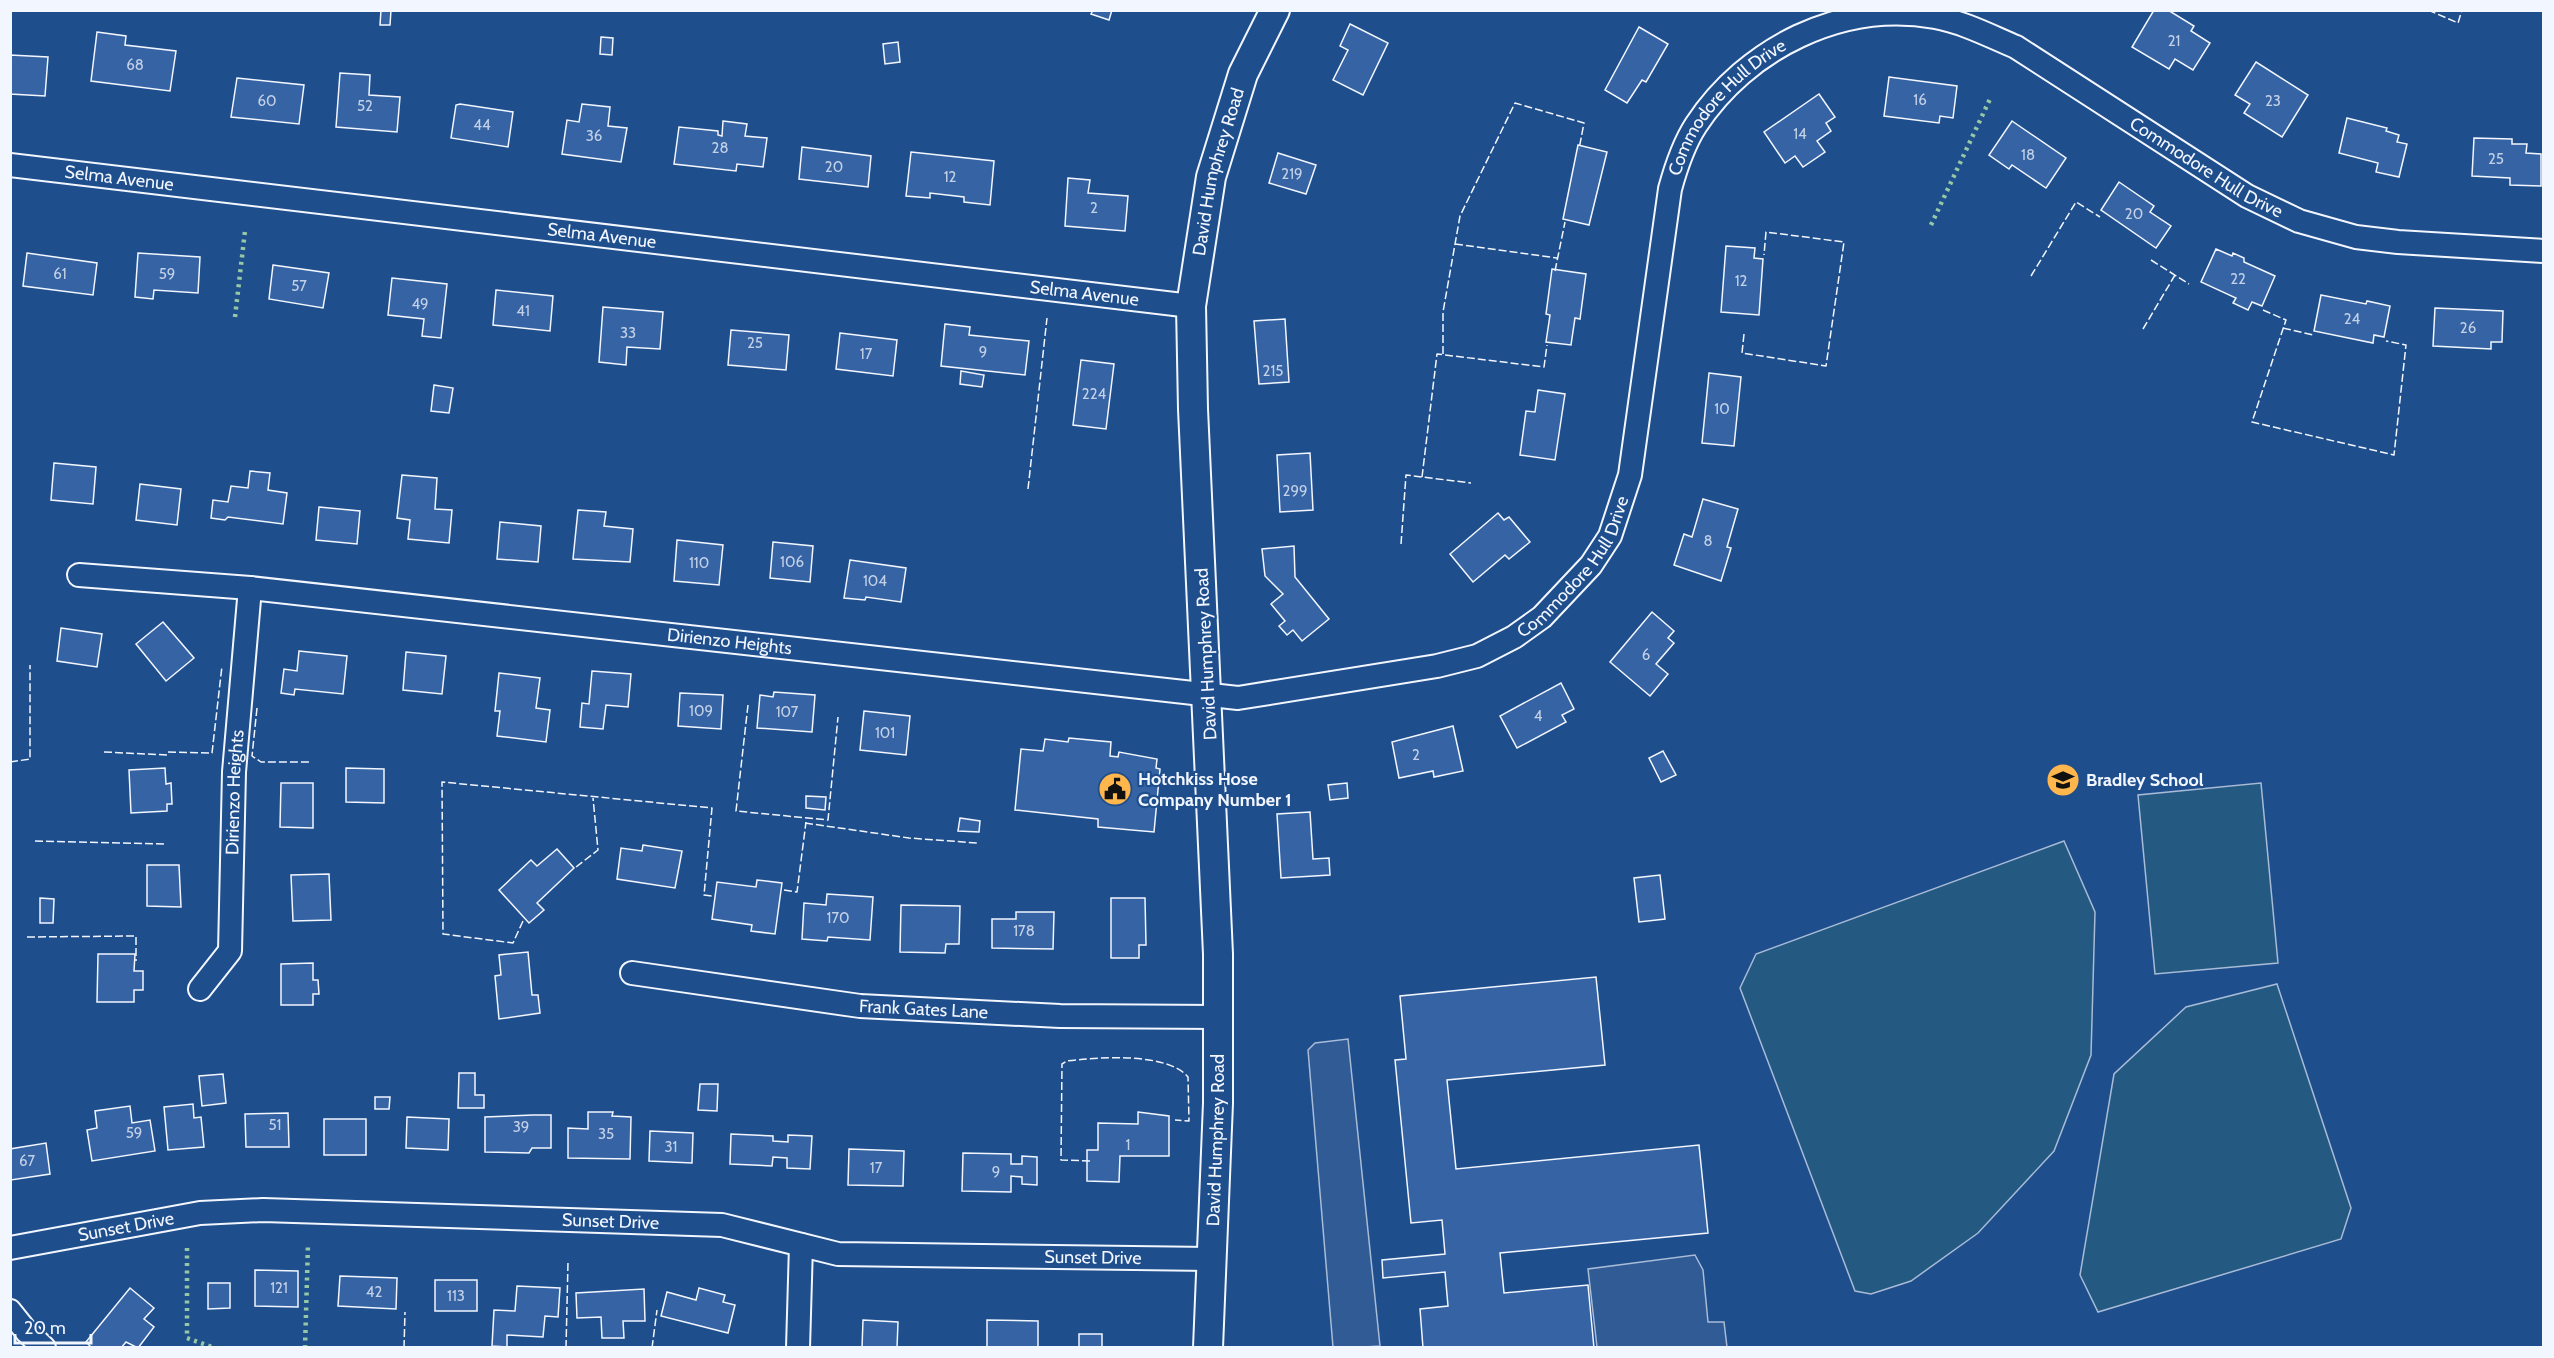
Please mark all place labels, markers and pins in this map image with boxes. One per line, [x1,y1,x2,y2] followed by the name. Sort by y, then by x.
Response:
[2045,762,2081,798] school or university icon: Bradley School
[1138,768,1292,811] place label: Hotchkiss Hose Company Number 1
[2086,769,2204,791] place label: Bradley School
[1097,771,1133,807] public building icon: Hotchkiss Hose Company Number 1

